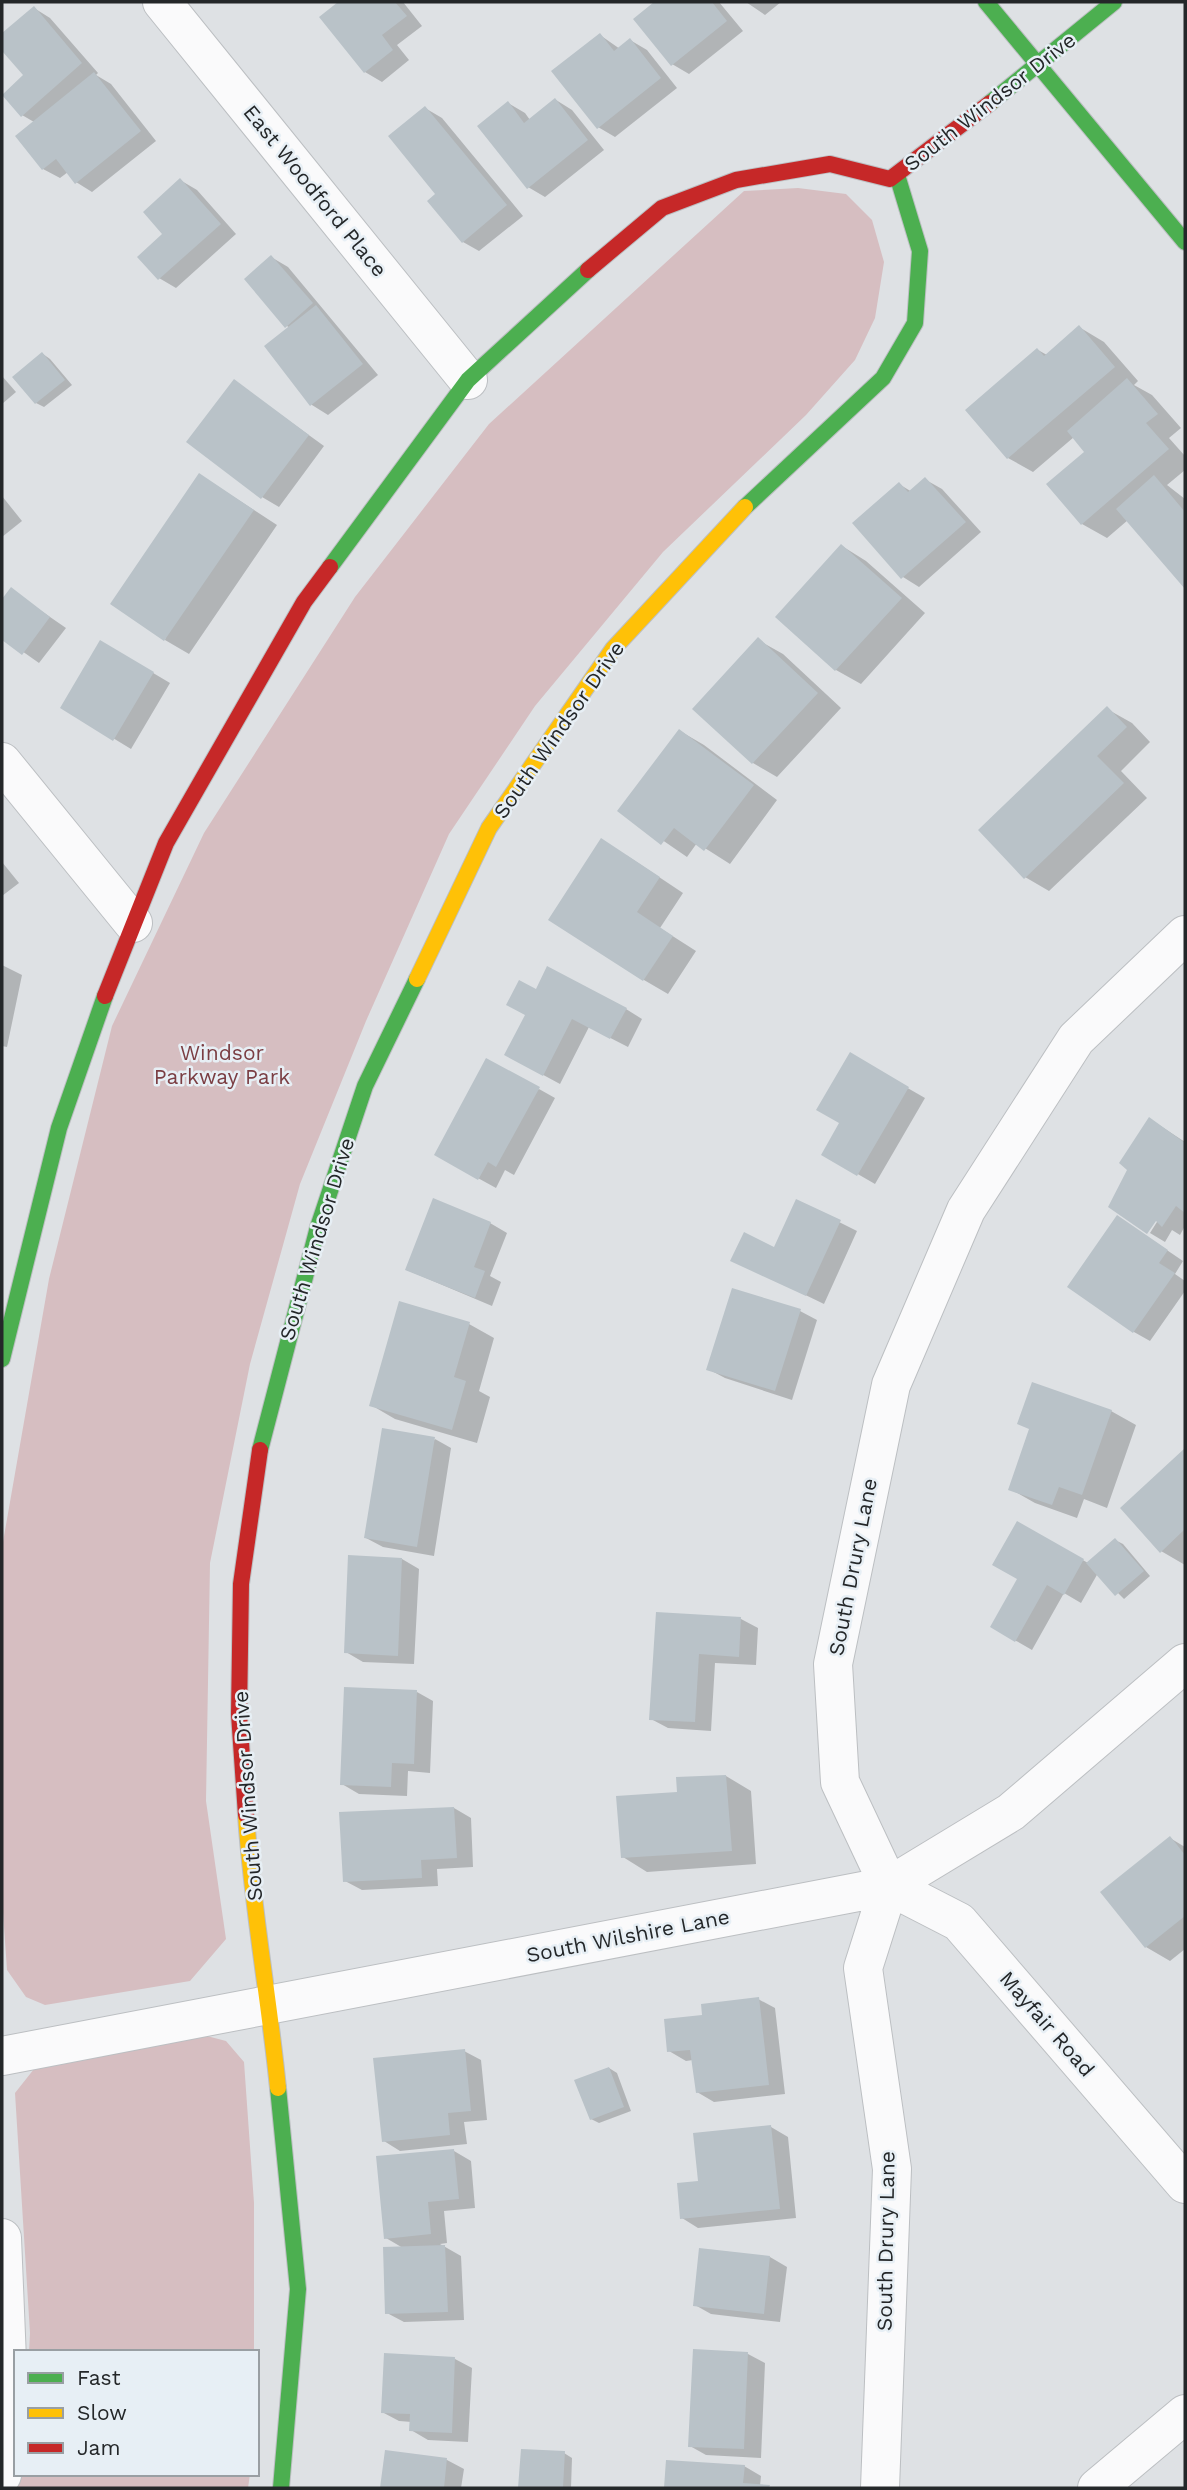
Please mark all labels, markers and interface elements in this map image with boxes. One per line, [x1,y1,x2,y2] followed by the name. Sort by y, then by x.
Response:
[899,27,1080,176] street label: South Windsor Drive
[238,100,392,282] street label: East Woodford Place
[488,636,629,823] street label: South Windsor Drive
[154,1040,290,1089] park label: Windsor Parkway Park
[274,1135,359,1343] street label: South Windsor Drive
[823,1476,882,1658] street label: South Drury Lane
[228,1690,267,1902] street label: South Windsor Drive
[524,1904,732,1967] street label: South Wilshire Lane
[995,1966,1100,2082] street label: Mayfair Road
[871,2151,900,2331] street label: South Drury Lane
[14,2350,259,2476] legend
[77,2365,121,2390] text: Fast
[77,2400,127,2425] text: Slow
[77,2435,120,2460] text: Jam

